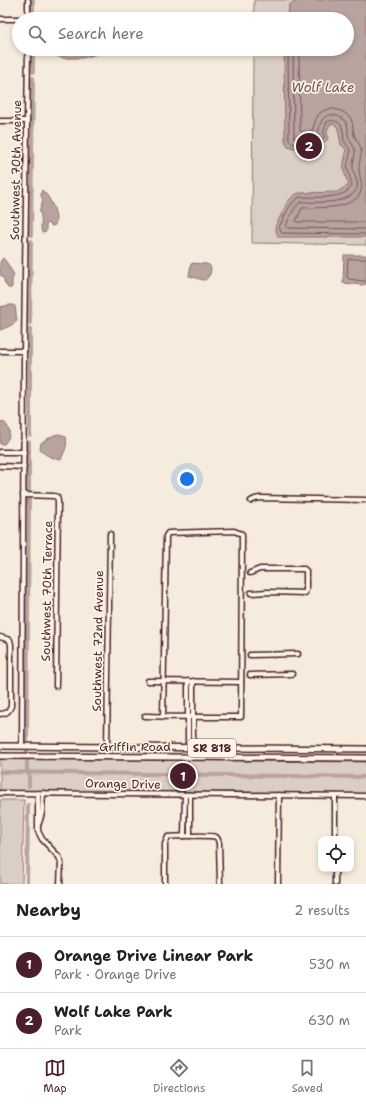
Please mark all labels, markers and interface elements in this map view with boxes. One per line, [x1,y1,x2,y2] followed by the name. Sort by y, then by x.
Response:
[12,12,354,56] search box
[26,23,48,45] icon: search
[58,24,144,44] text: Search here
[292,79,354,96] water label: Wolf Lake
[7,99,25,240] street label: Southwest 70th Avenue
[296,131,322,161] pin: 2
[177,469,197,489] your location
[38,520,56,662] street label: Southwest 70th Terrace
[89,570,107,712] street label: Southwest 72nd Avenue
[99,739,171,755] street label: Griffin Road
[188,739,236,757] road number: SR 818
[170,761,196,791] pin: 1
[85,775,161,793] street label: Orange Drive
[318,836,354,872] map controls
[318,836,354,872] button: locate
[16,899,81,921] text: Nearby
[294,902,350,919] text: 2 results
[54,946,253,966] text: Orange Drive Linear Park
[26,956,32,973] text: 1
[309,956,350,973] text: 530 m
[54,966,177,983] text: Park · Orange Drive
[54,1002,173,1022] text: Wolf Lake Park
[24,1012,34,1029] text: 2
[308,1012,350,1029] text: 630 m
[54,1022,82,1039] text: Park
[43,1057,67,1096] tab: Map
[153,1057,205,1096] tab: Directions
[292,1057,323,1096] tab: Saved

